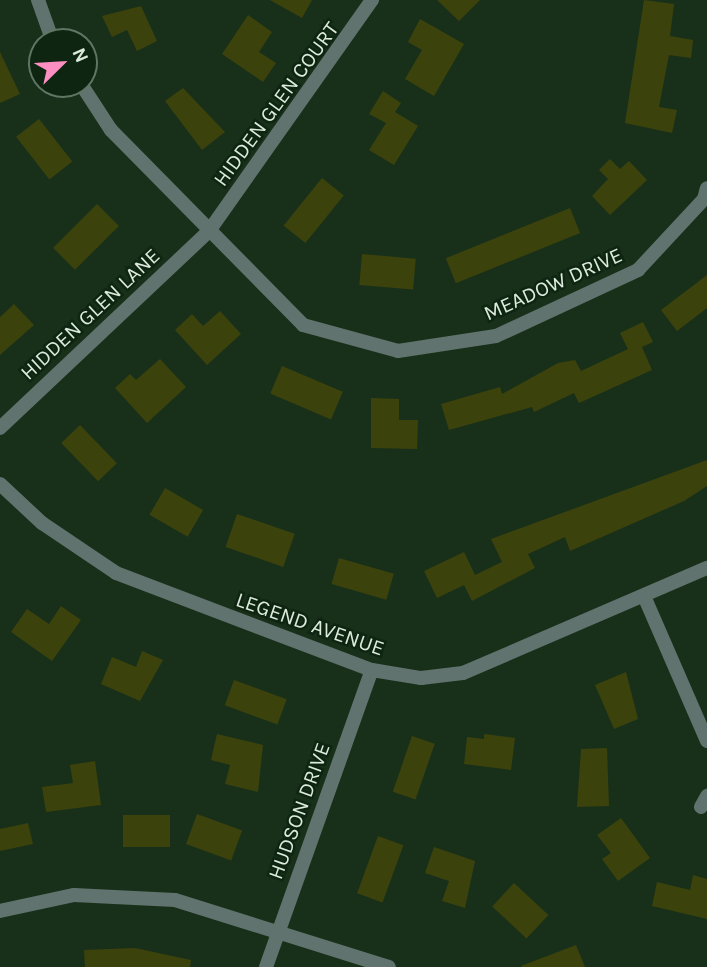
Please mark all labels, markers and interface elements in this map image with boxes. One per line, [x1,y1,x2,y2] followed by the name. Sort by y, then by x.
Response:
[208,17,344,191] street label: HIDDEN GLEN COURT
[28,28,98,98] north arrow
[68,45,93,66] text: N
[480,242,626,326] street label: MEADOW DRIVE
[15,243,165,385] street label: HIDDEN GLEN LANE
[233,587,387,661] street label: LEGEND AVENUE
[263,739,335,883] street label: HUDSON DRIVE

